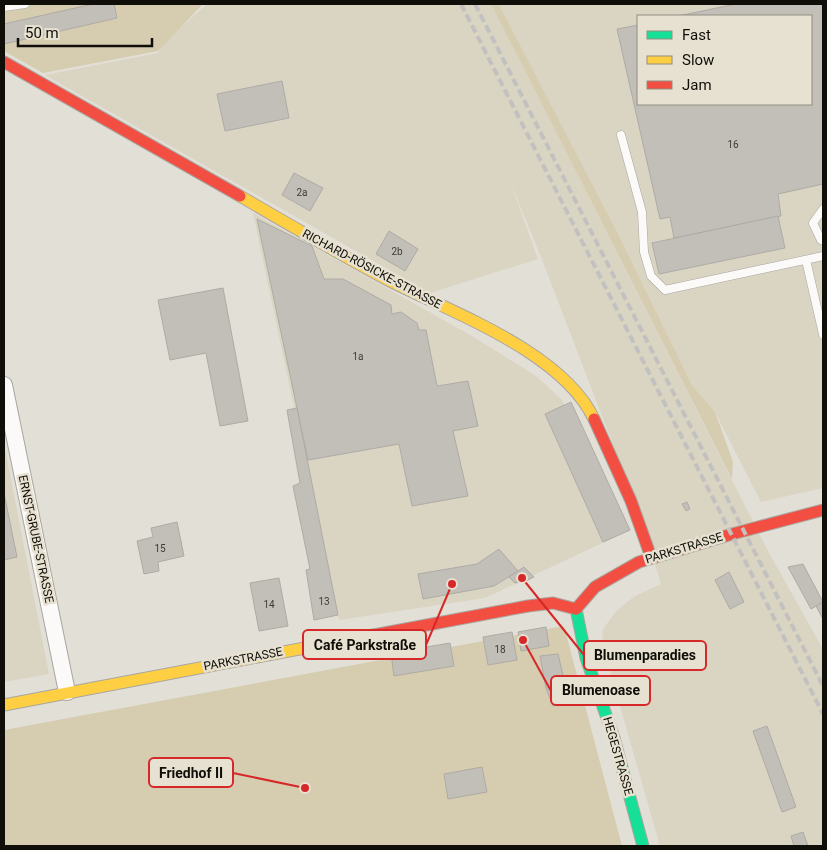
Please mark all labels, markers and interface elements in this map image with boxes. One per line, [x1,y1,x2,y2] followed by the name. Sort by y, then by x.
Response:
[18,15,151,47] scale bar
[637,15,812,105] legend
[25,24,59,42] text: 50 m
[682,26,711,44] text: Fast
[682,51,714,69] text: Slow
[682,76,712,94] text: Jam
[727,139,739,150] house number: 16
[296,187,308,198] house number: 2a
[300,225,445,312] street label: RICHARD-RÖSICKE-STRASSE
[391,246,403,257] house number: 2b
[352,351,364,362] house number: 1a
[16,474,56,604] street label: ERNST-GRUBE-STRASSE
[644,530,725,566] street label: PARKSTRASSE
[154,543,166,554] house number: 15
[318,596,330,607] house number: 13
[263,599,275,610] house number: 14
[303,630,426,659] callout: Café Parkstraße
[314,637,417,653] text: Café Parkstraße
[584,641,706,670] callout: Blumenparadies
[202,644,284,674] street label: PARKSTRASSE
[494,644,506,655] house number: 18
[594,647,696,663] text: Blumenparadies
[551,676,650,705] callout: Blumenoase
[562,682,641,698] text: Blumenoase
[600,715,636,797] street label: HEGESTRASSE
[149,758,233,787] callout: Friedhof II
[159,765,223,781] text: Friedhof II

